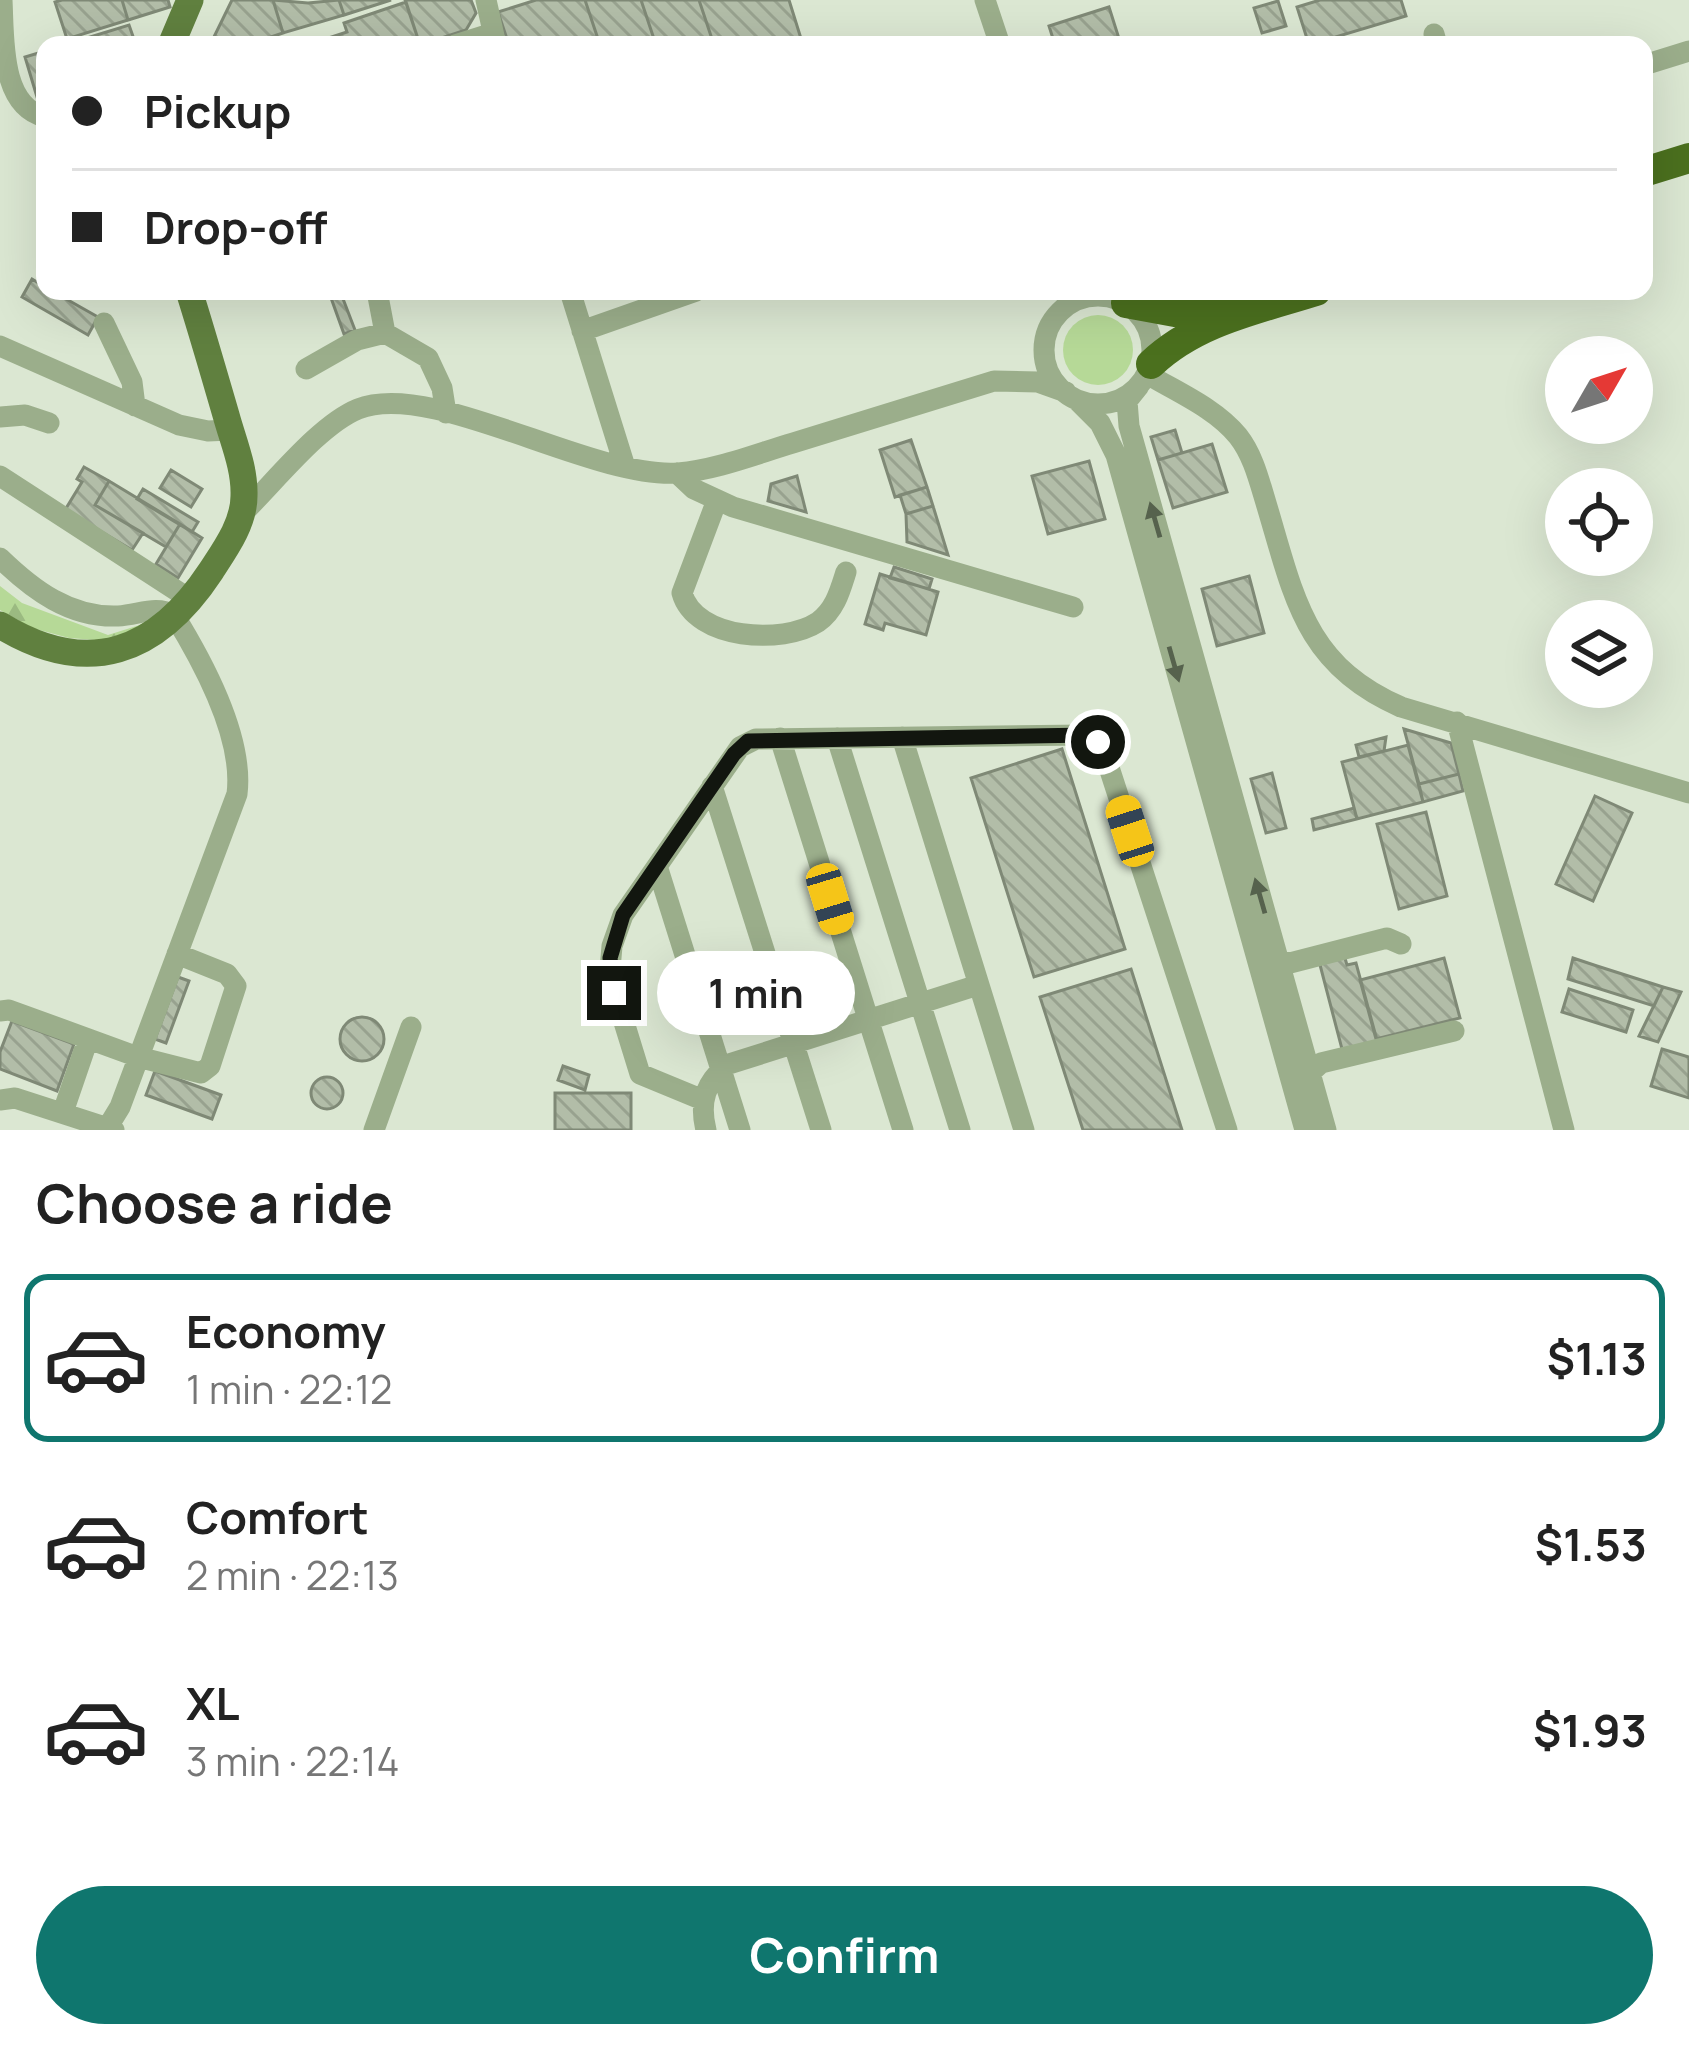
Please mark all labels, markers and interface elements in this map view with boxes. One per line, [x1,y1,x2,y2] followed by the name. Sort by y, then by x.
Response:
[144,80,291,142] text: Pickup
[144,196,327,258] text: Drop-off
[1545,336,1653,444] north arrow
[1545,336,1653,708] map controls
[1545,468,1653,576] button: locate
[1145,502,1163,538] one-way arrow
[1545,600,1653,708] button: layers
[1166,645,1185,682] one-way arrow
[1071,715,1125,769] route start
[1102,791,1158,871] car
[802,859,858,939] car
[1250,877,1269,914] one-way arrow
[656,951,854,1035] callout: 1 min
[587,966,641,1020] route end
[708,966,804,1020] text: 1 min
[36,1165,393,1239] text: Choose a ride
[186,1300,386,1362] text: Economy
[42,1304,150,1412] icon: car
[1547,1327,1647,1389] text: $1.13
[186,1362,392,1416] text: 1 min · 22:12
[186,1486,369,1548] text: Comfort
[42,1490,150,1598] icon: car
[1535,1513,1647,1575] text: $1.53
[186,1548,399,1602] text: 2 min · 22:13
[186,1672,240,1734] text: XL
[42,1676,150,1784] icon: car
[1533,1699,1647,1761] text: $1.93
[186,1734,399,1788] text: 3 min · 22:14
[36,1886,1653,2024] button: Confirm

